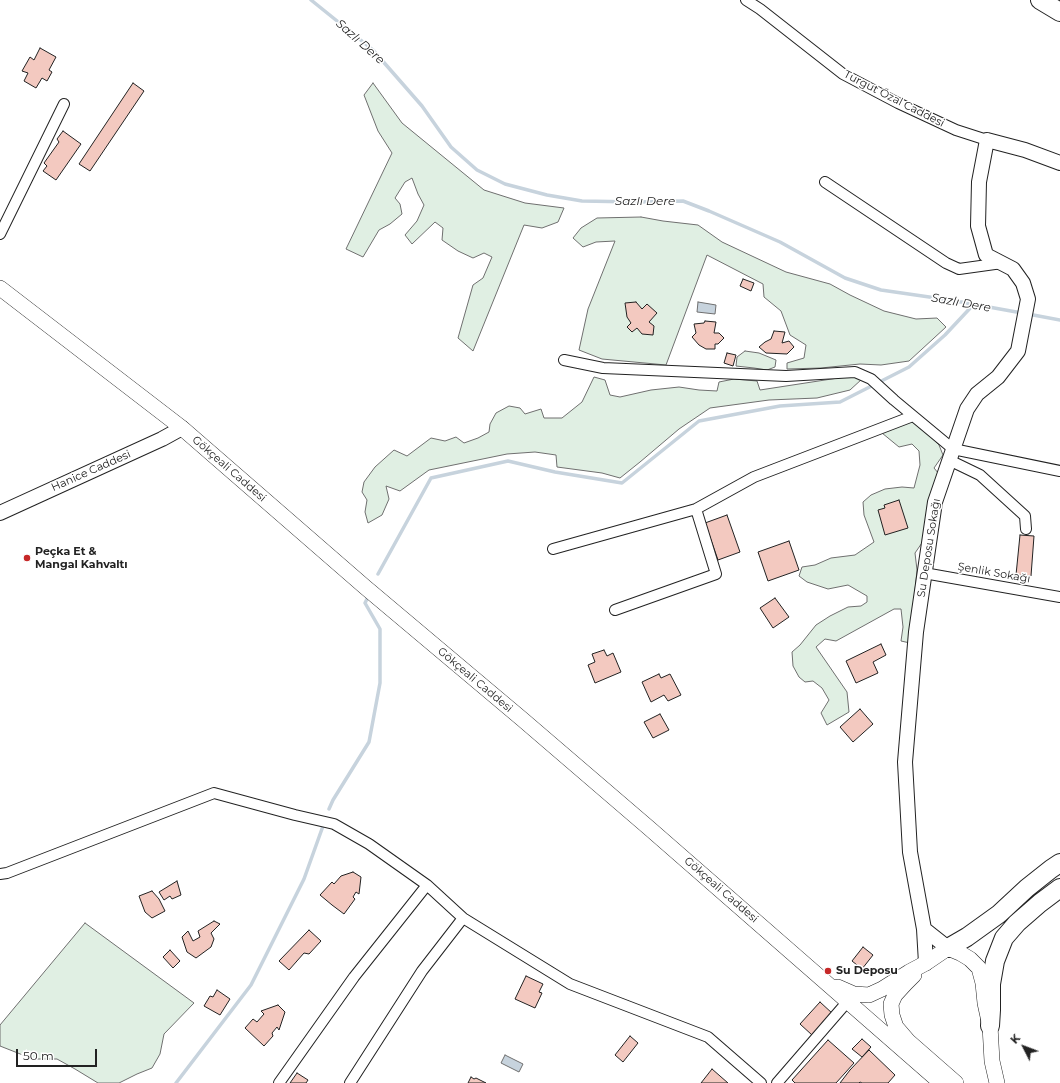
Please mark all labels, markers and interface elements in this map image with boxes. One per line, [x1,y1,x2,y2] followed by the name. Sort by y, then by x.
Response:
[333,16,387,68] water label: Sazlı Dere
[841,68,947,130] street label: Turgut Özal Caddesi
[615,194,675,208] water label: Sazlı Dere
[930,291,992,315] water label: Sazlı Dere
[189,433,269,505] street label: Gökçeali Caddesi
[49,448,133,494] street label: Hanice Caddesi
[915,498,943,598] street label: Su Deposu Sokağı
[35,545,128,571] place label: Peçka Et & Mangal Kahvaltı
[22,553,32,563] marker: Peçka Et & Mangal Kahvaltı
[957,560,1031,586] street label: Şenlik Sokağı
[435,645,515,715] street label: Gökçeali Caddesi
[681,854,761,926] street label: Gökçeali Caddesi
[836,964,898,978] place label: Su Deposu
[823,966,833,976] marker: Su Deposu
[1004,1027,1044,1067] north arrow
[1007,1031,1023,1047] text: K
[18,1041,99,1067] scale bar
[23,1048,54,1063] text: 50 m

